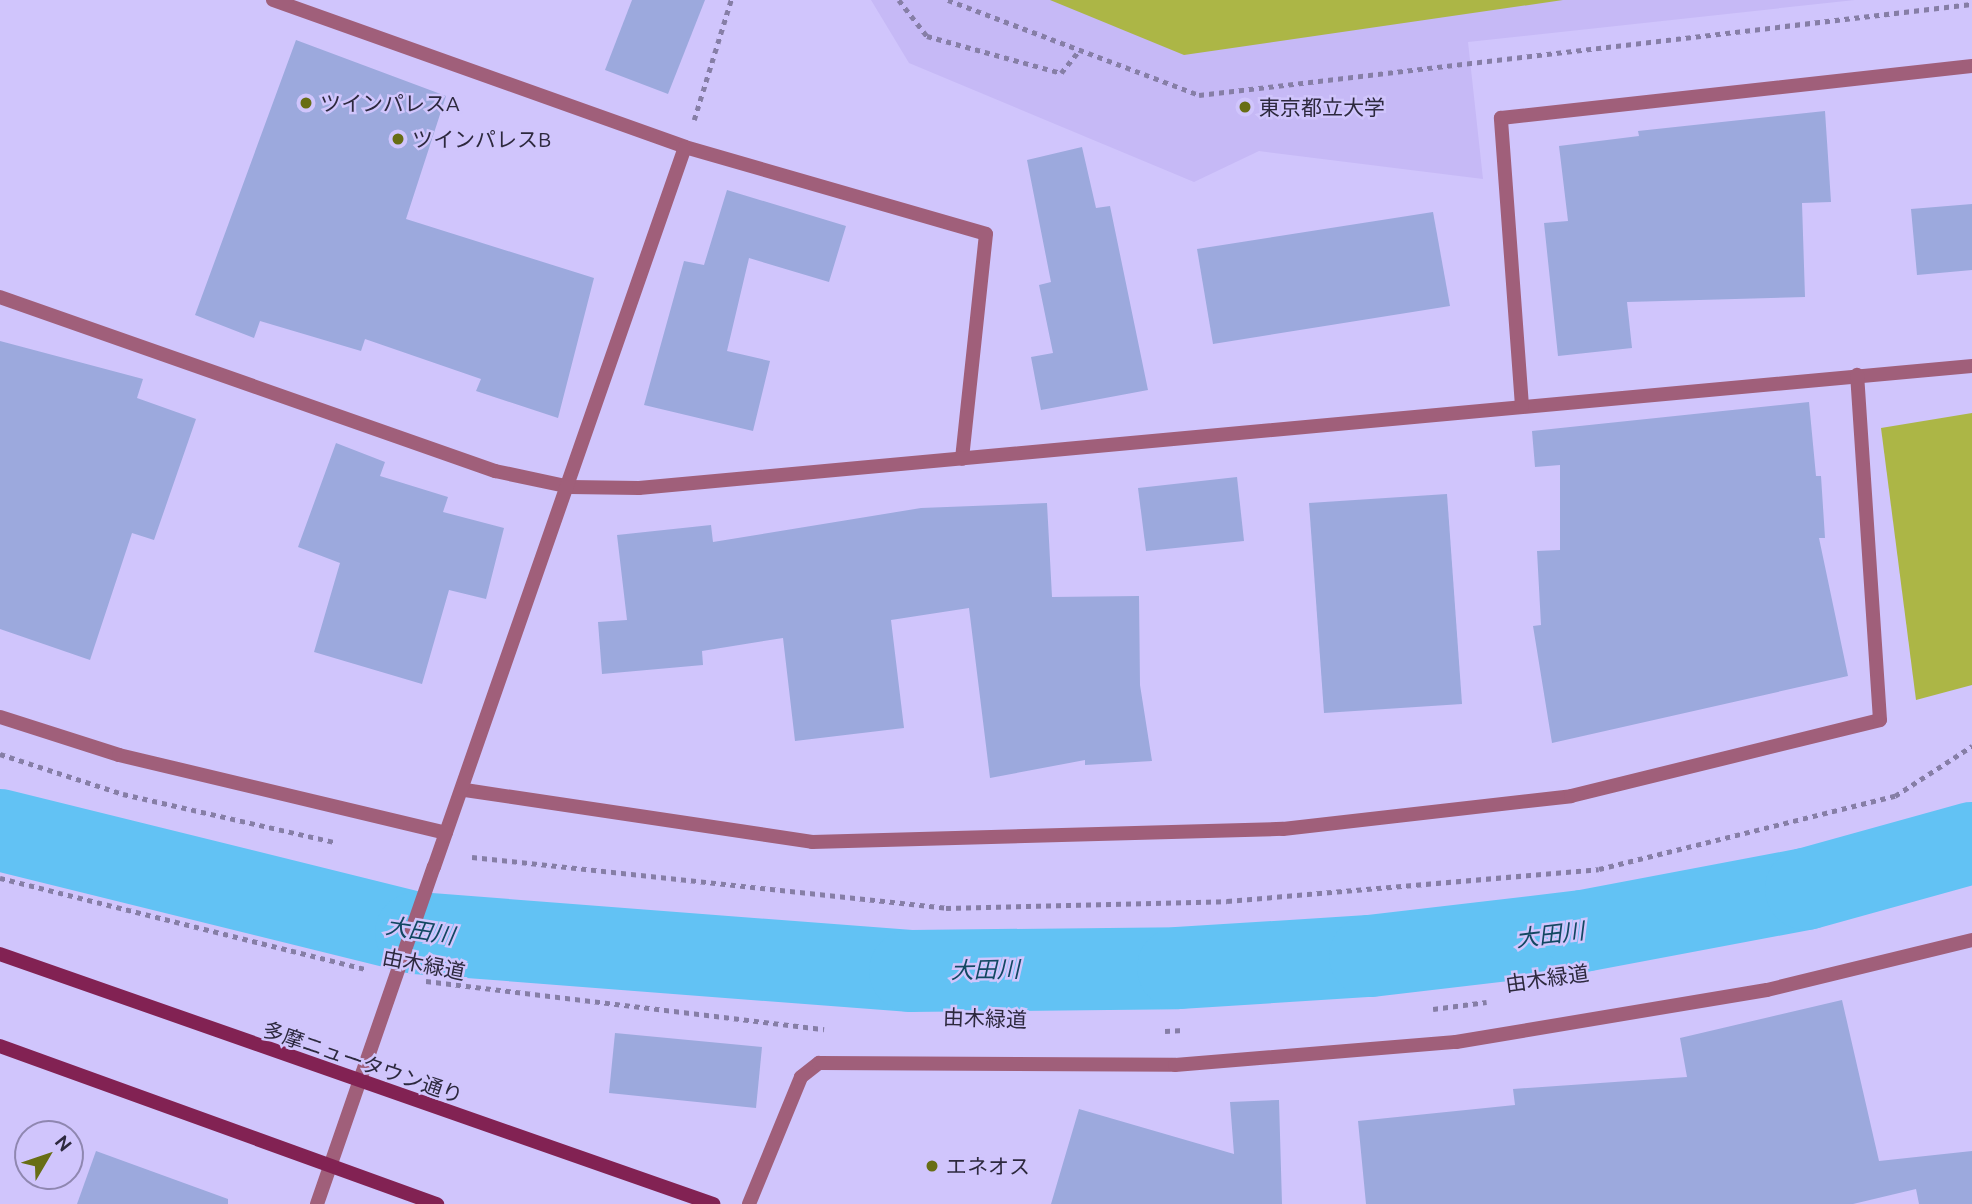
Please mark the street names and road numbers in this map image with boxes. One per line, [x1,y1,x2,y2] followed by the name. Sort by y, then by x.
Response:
[380,944,468,984] street label: 由木緑道
[1504,960,1590,996] street label: 由木緑道
[943,1004,1027,1032] street label: 由木緑道
[260,1016,466,1108] street label: 多摩ニュータウン通り

